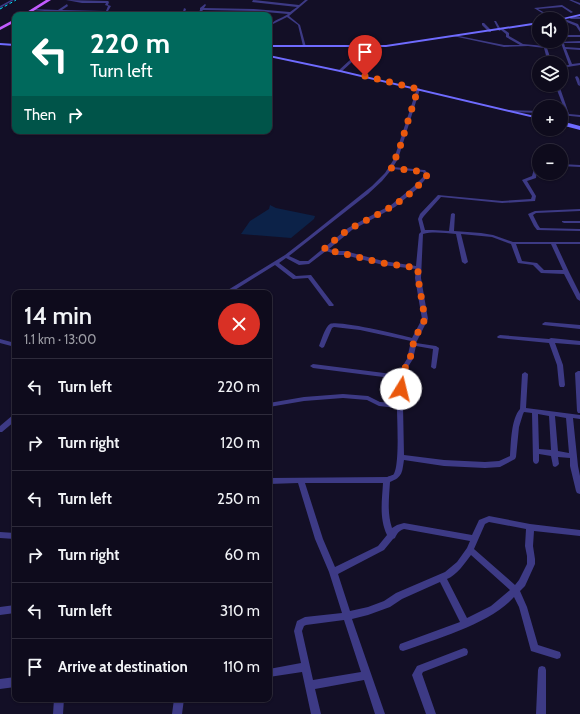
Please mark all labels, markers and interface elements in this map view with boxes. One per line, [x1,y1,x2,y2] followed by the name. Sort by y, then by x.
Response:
[532,12,568,180] map controls
[532,12,568,48] button: sound
[90,26,170,60] text: 220 m
[24,28,76,80] icon: left
[348,35,382,76] pin
[354,41,376,63] icon: arrive
[532,56,568,92] button: layers
[90,60,153,82] text: Turn left
[532,100,568,136] button: +
[64,104,86,126] icon: right
[24,106,56,124] text: Then
[532,144,568,180] button: −
[24,301,92,330] text: 14 min
[218,303,260,345] button: close
[24,331,96,347] text: 1.1 km · 13:00
[380,368,422,410] position arrow
[24,376,46,398] icon: left
[58,378,112,396] text: Turn left
[217,378,260,396] text: 220 m
[24,432,46,454] icon: right
[58,434,119,452] text: Turn right
[220,434,260,452] text: 120 m
[24,488,46,510] icon: left
[58,490,112,508] text: Turn left
[217,490,260,508] text: 250 m
[24,544,46,566] icon: right
[58,546,119,564] text: Turn right
[224,546,260,564] text: 60 m
[24,600,46,622] icon: left
[58,602,112,620] text: Turn left
[220,602,260,620] text: 310 m
[24,656,46,678] icon: arrive
[58,658,188,676] text: Arrive at destination
[223,658,260,676] text: 110 m

